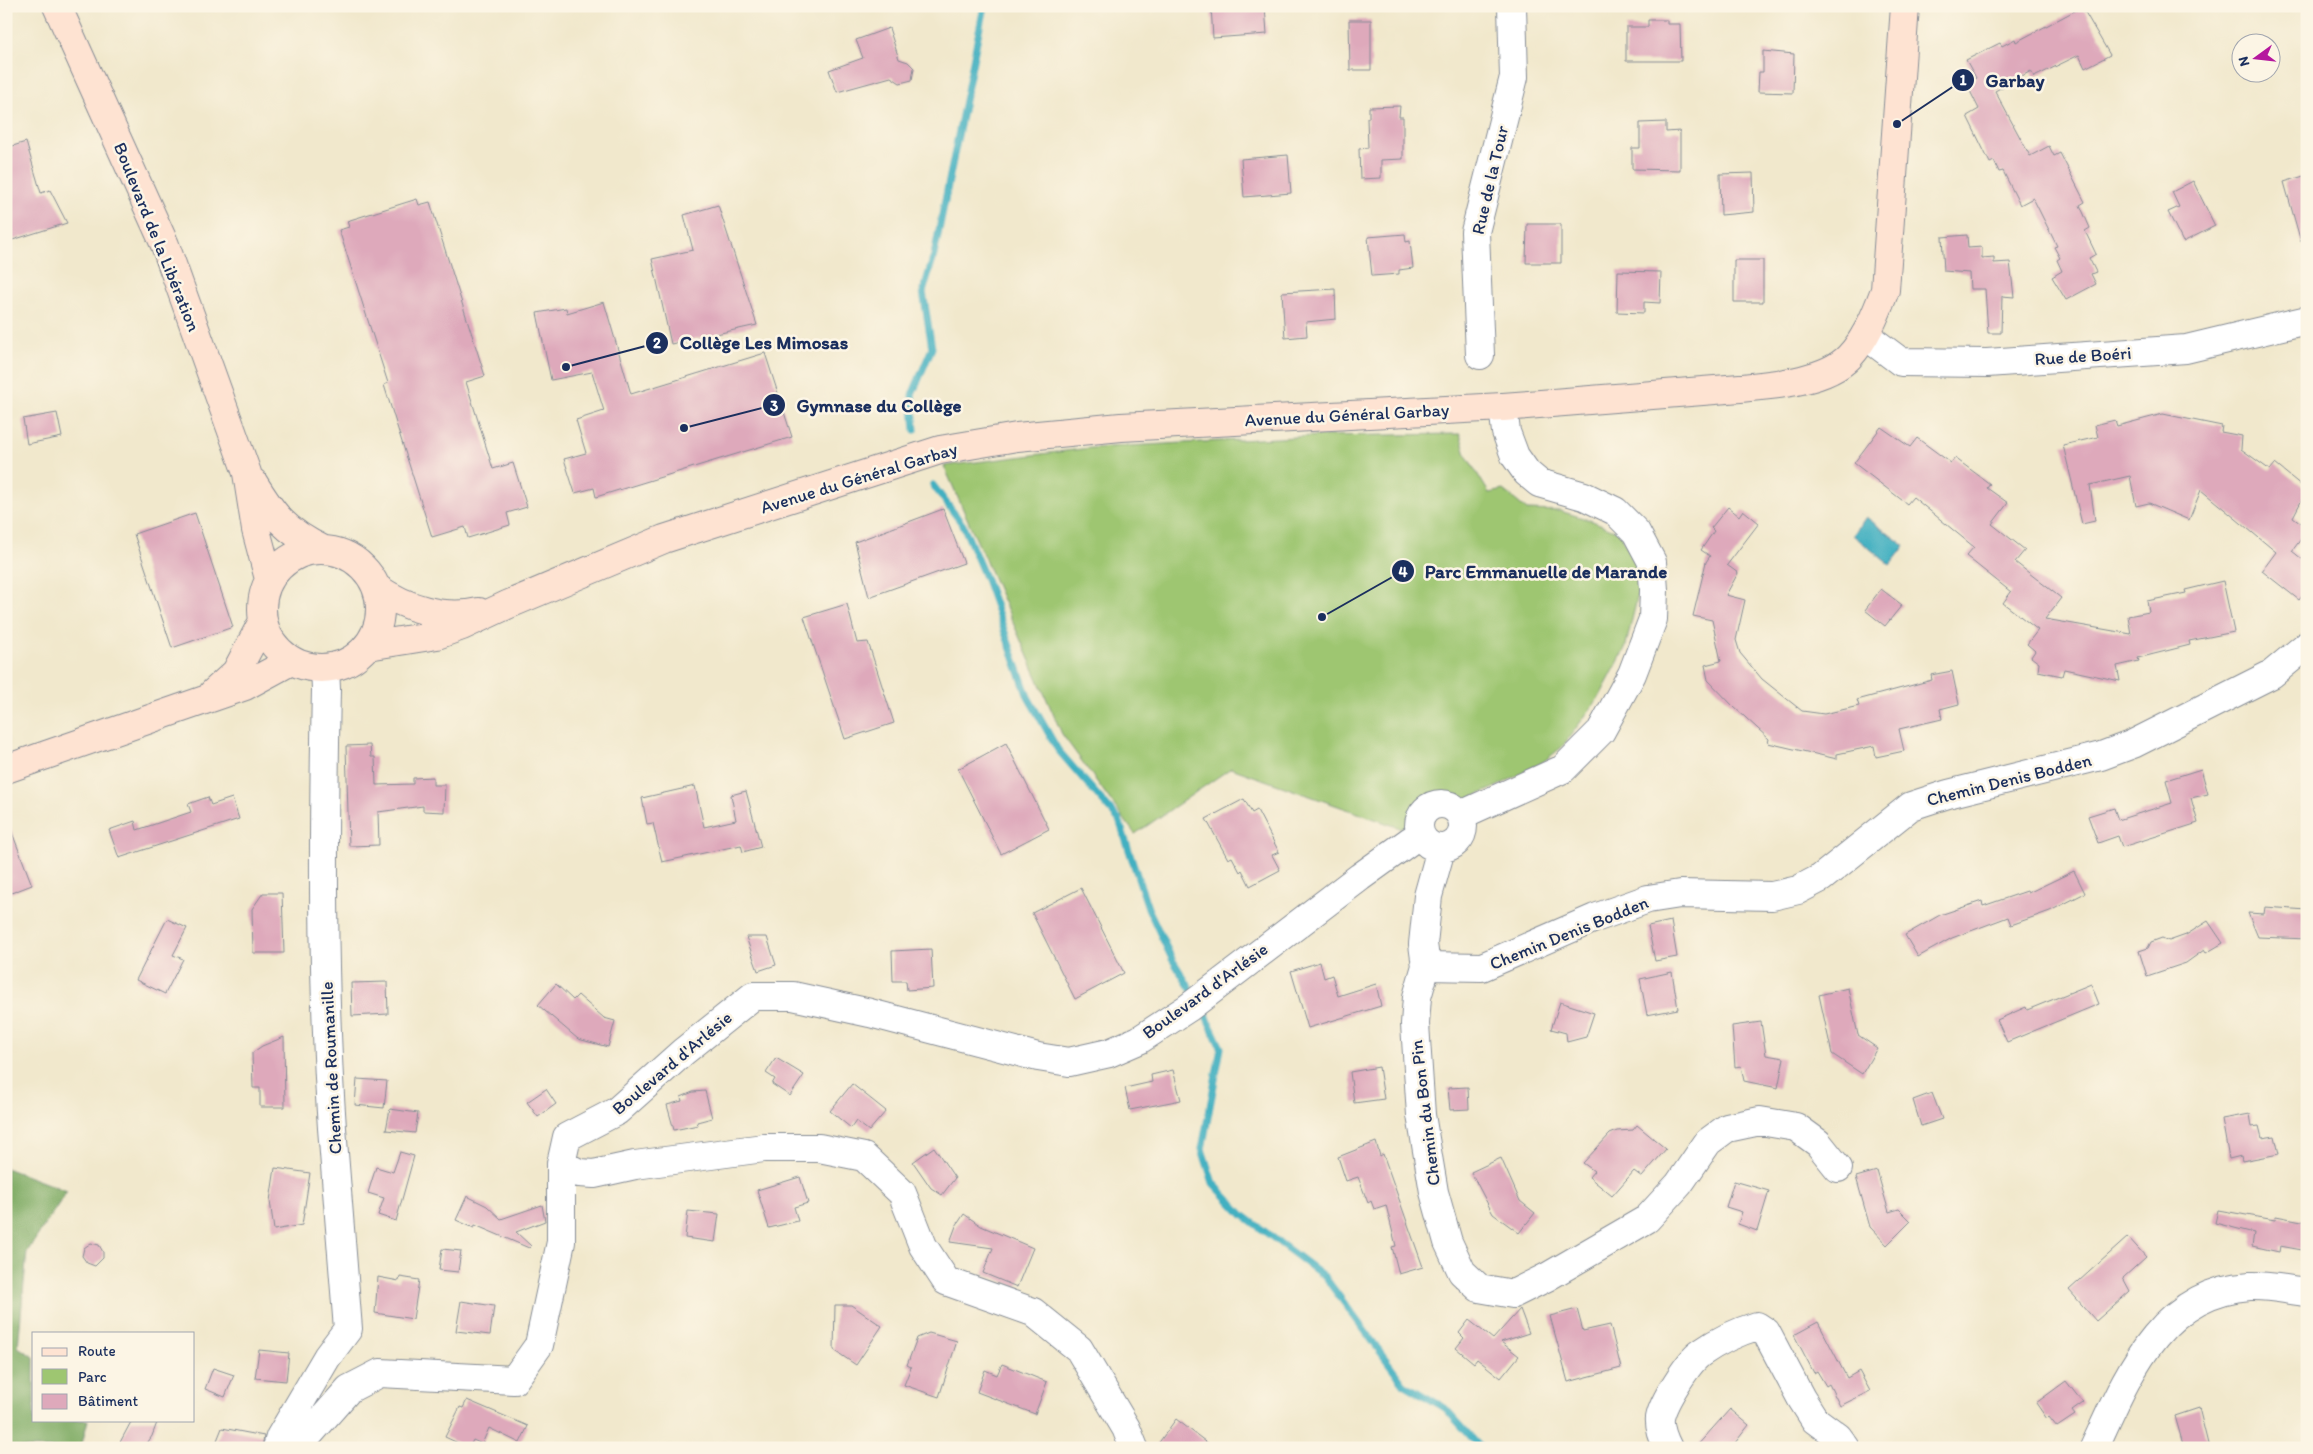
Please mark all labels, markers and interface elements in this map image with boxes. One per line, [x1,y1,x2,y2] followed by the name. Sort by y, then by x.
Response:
[2230,32,2280,82] north arrow
[2234,54,2253,68] text: N
[1951,63,2055,97] callout: Garbay
[1986,69,2045,92] text: Garbay
[1960,71,1967,89] text: 1
[1467,123,1513,237] street label: Rue de la Tour
[109,139,205,335] street label: Boulevard de la Libération
[645,326,858,360] callout: Collège Les Mimosas
[680,331,849,354] text: Collège Les Mimosas
[653,334,661,352] text: 2
[2034,342,2132,370] street label: Rue de Boéri
[761,388,972,422] callout: Gymnase du Collège
[796,394,962,417] text: Gymnase du Collège
[770,397,778,415] text: 3
[1244,399,1450,431] street label: Avenue du Général Garbay
[758,437,961,518] street label: Avenue du Général Garbay
[1391,554,1677,588] callout: Parc Emmanuelle de Marande
[1425,560,1667,583] text: Parc Emmanuelle de Marande
[1398,563,1408,581] text: 4
[1924,749,2094,811] street label: Chemin Denis Bodden
[1486,891,1652,975] street label: Chemin Denis Bodden
[1138,938,1272,1044] street label: Boulevard d'Arlésie
[315,981,347,1155] street label: Chemin de Roumanille
[608,1006,736,1120] street label: Boulevard d'Arlésie
[1405,1039,1445,1187] street label: Chemin du Bon Pin
[32,1332,195,1422] legend
[78,1342,116,1360] text: Route
[78,1368,107,1386] text: Parc
[78,1392,139,1410] text: Bâtiment

